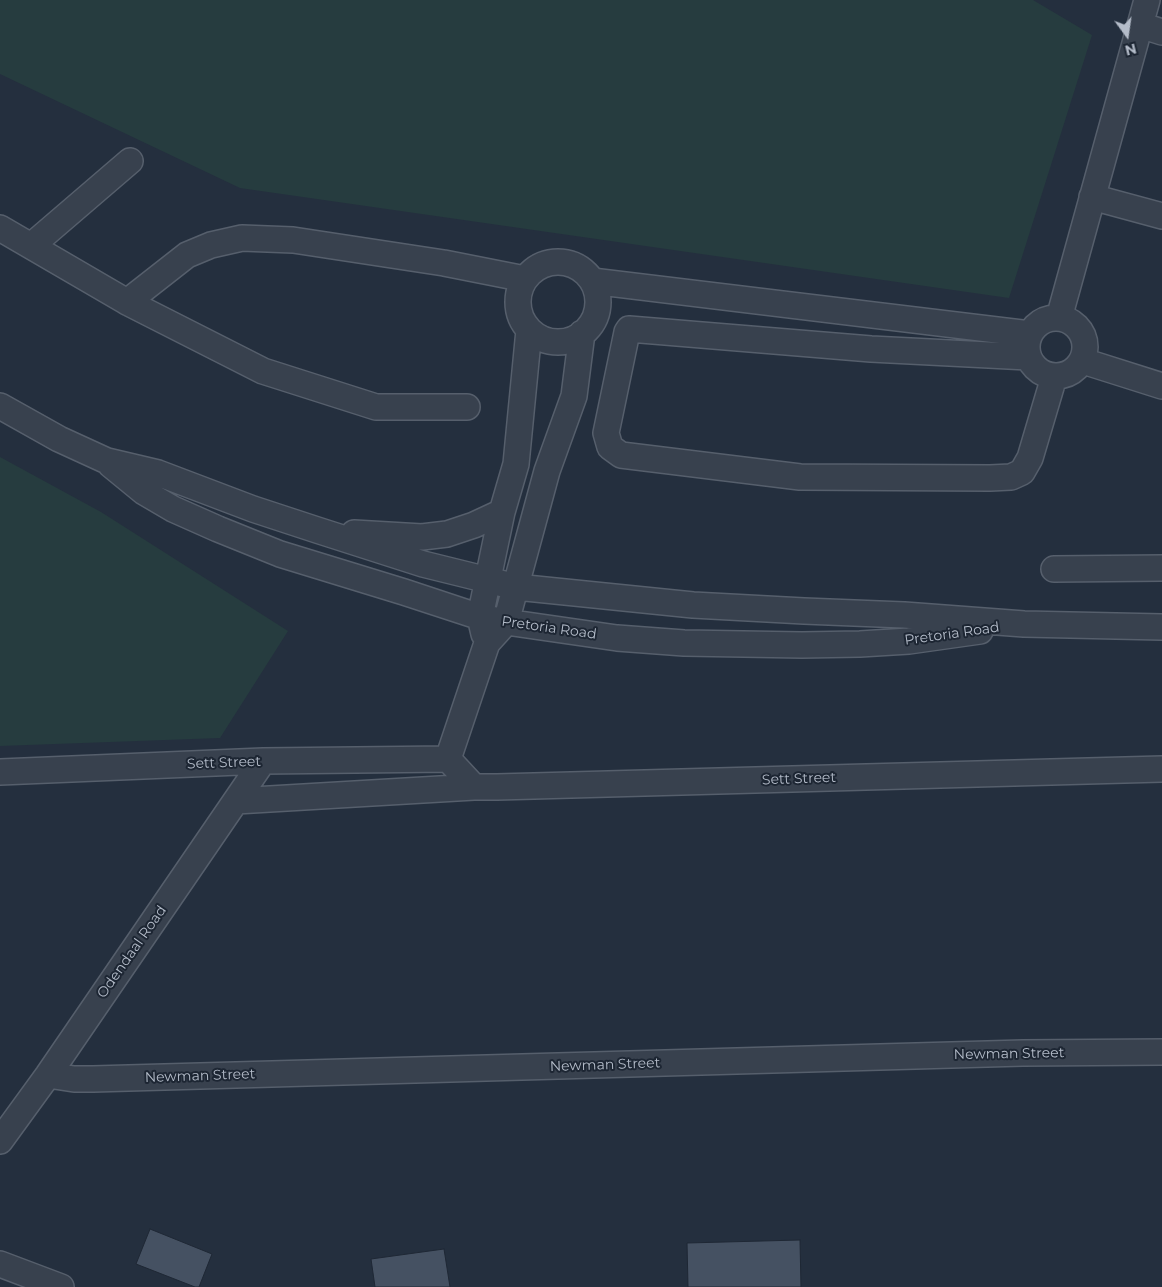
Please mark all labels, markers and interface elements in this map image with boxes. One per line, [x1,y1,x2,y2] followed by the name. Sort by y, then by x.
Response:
[1102,10,1152,60] north arrow
[1123,39,1138,60] text: N
[500,613,598,643] street label: Pretoria Road
[903,619,1001,649] street label: Pretoria Road
[187,753,261,773] street label: Sett Street
[762,769,836,789] street label: Sett Street
[94,902,170,1002] street label: Odendaal Road
[954,1045,1064,1063] street label: Newman Street
[549,1055,661,1075] street label: Newman Street
[144,1066,256,1086] street label: Newman Street

